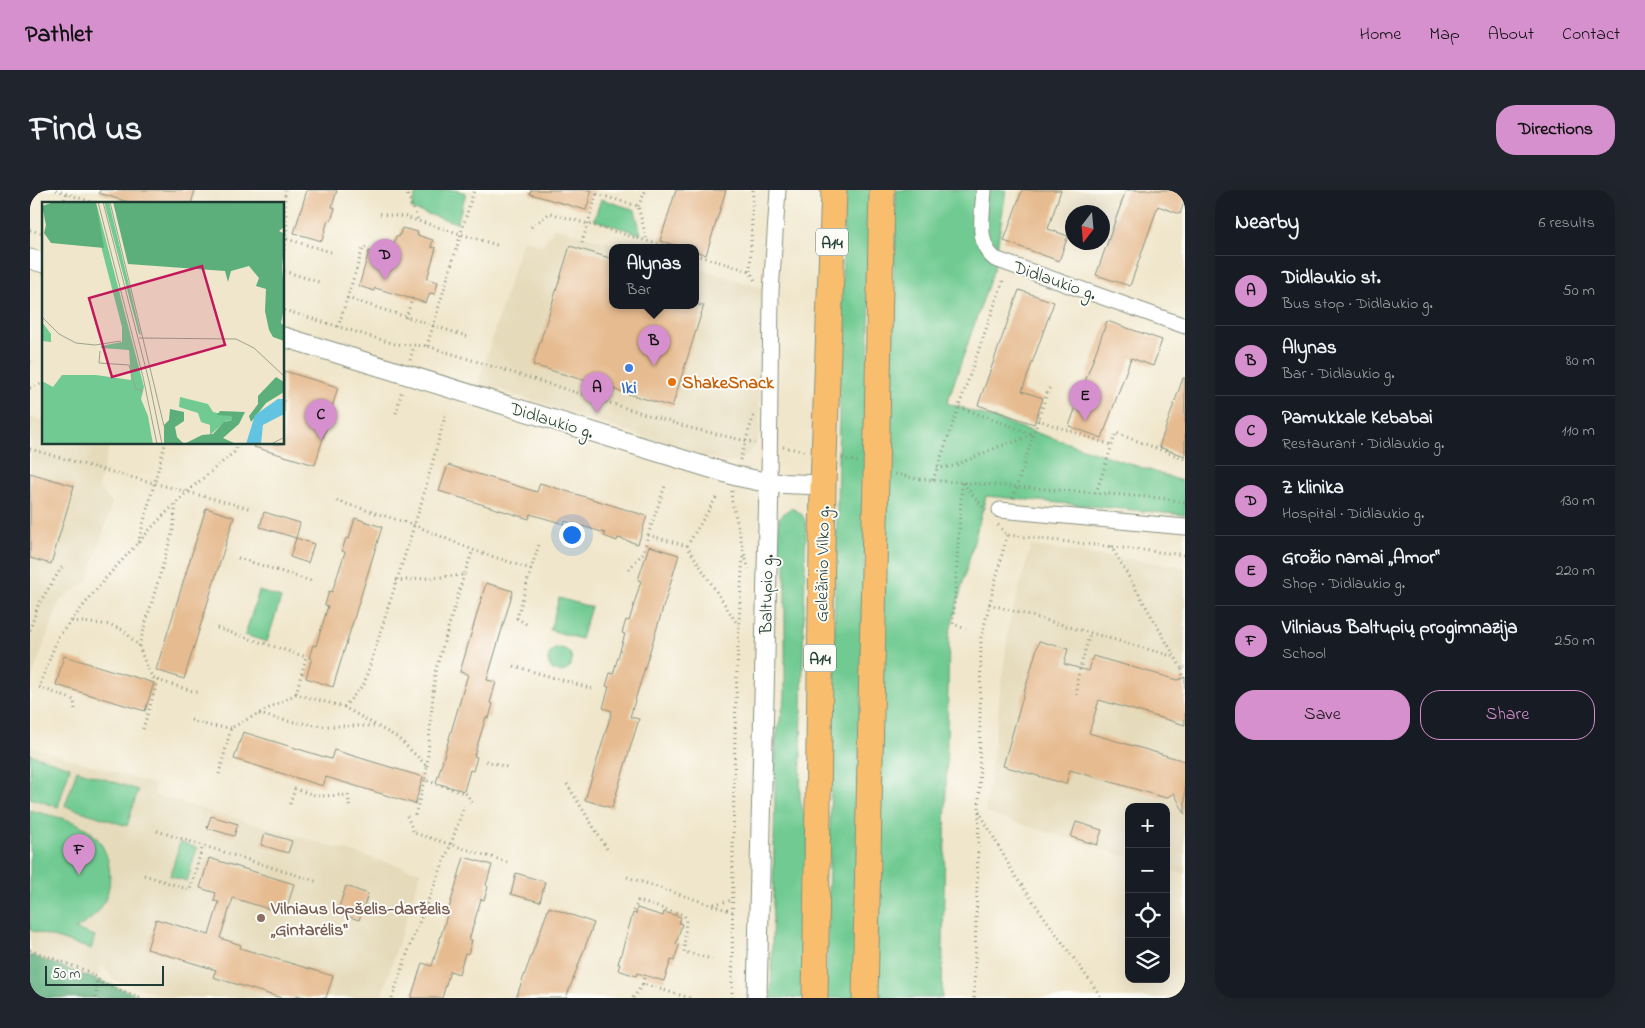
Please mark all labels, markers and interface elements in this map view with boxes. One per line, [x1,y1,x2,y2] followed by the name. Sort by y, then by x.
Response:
[25,18,93,53] text: Pathlet
[1360,22,1401,48] text: Home
[1429,22,1460,48] text: Map
[1488,22,1534,48] text: About
[1562,22,1620,48] text: Contact
[30,105,142,156] text: Find us
[1496,105,1615,155] button: Directions
[42,202,285,445] inset map
[1065,205,1110,250] north arrow
[1235,208,1299,238] text: Nearby
[1538,211,1595,235] text: 6 results
[816,228,848,256] road number: A14
[369,239,401,280] pin: D
[609,244,699,309] popup
[627,251,681,278] text: Alynas
[1008,255,1100,309] street label: Didlaukio g.
[1282,265,1381,292] text: Didlaukio st.
[627,278,651,302] text: Bar
[1246,279,1256,303] text: A
[1563,279,1595,303] text: 50 m
[1282,292,1433,316] text: Bus stop · Didlaukio g.
[638,325,670,366] pin: B
[1282,335,1337,362] text: Alynas
[1246,349,1256,373] text: B
[1566,349,1595,373] text: 80 m
[623,362,635,374] marker: Iki
[1282,362,1395,386] text: Bar · Didlaukio g.
[682,371,775,397] place label: ShakeSnack
[581,372,613,413] pin: A
[621,376,637,402] place label: Iki
[666,376,678,388] marker: ShakeSnack
[1069,380,1101,421] pin: E
[505,397,597,448] street label: Didlaukio g.
[305,399,337,440] pin: C
[1282,405,1433,432] text: Pamukkale Kebabai
[1247,419,1255,443] text: C
[1561,419,1595,443] text: 110 m
[1282,432,1444,456] text: Restaurant · Didlaukio g.
[1282,475,1344,502] text: Z klinika
[1245,489,1257,513] text: D
[1560,489,1595,513] text: 130 m
[1282,502,1424,526] text: Hospital · Didlaukio g.
[810,505,839,622] street label: Geležinio Vilko g.
[559,522,585,548] your location
[1282,545,1440,572] text: Grožio namai „Amor“
[754,554,783,635] street label: Baltupio g.
[1246,559,1256,583] text: E
[1556,559,1595,583] text: 220 m
[1282,572,1405,596] text: Shop · Didlaukio g.
[1282,615,1517,642] text: Vilniaus Baltupių progimnazija
[1246,629,1256,653] text: F
[1555,629,1595,653] text: 250 m
[1282,642,1326,666] text: School
[804,644,836,672] road number: A14
[1235,690,1410,740] button: Save
[1420,690,1595,740] button: Share
[1125,803,1170,983] map controls
[1125,803,1170,848] button: +
[63,834,95,875] pin: F
[1125,848,1170,893] button: −
[1125,893,1170,938] button: locate
[270,897,450,944] place label: Vilniaus lopšelis-darželis „Gintarėlis“
[255,912,267,924] marker: Vilniaus lopšelis-darželis „Gintarėlis“
[1125,938,1170,983] button: layers
[45,963,164,986] scale bar
[52,964,80,985] text: 50 m

